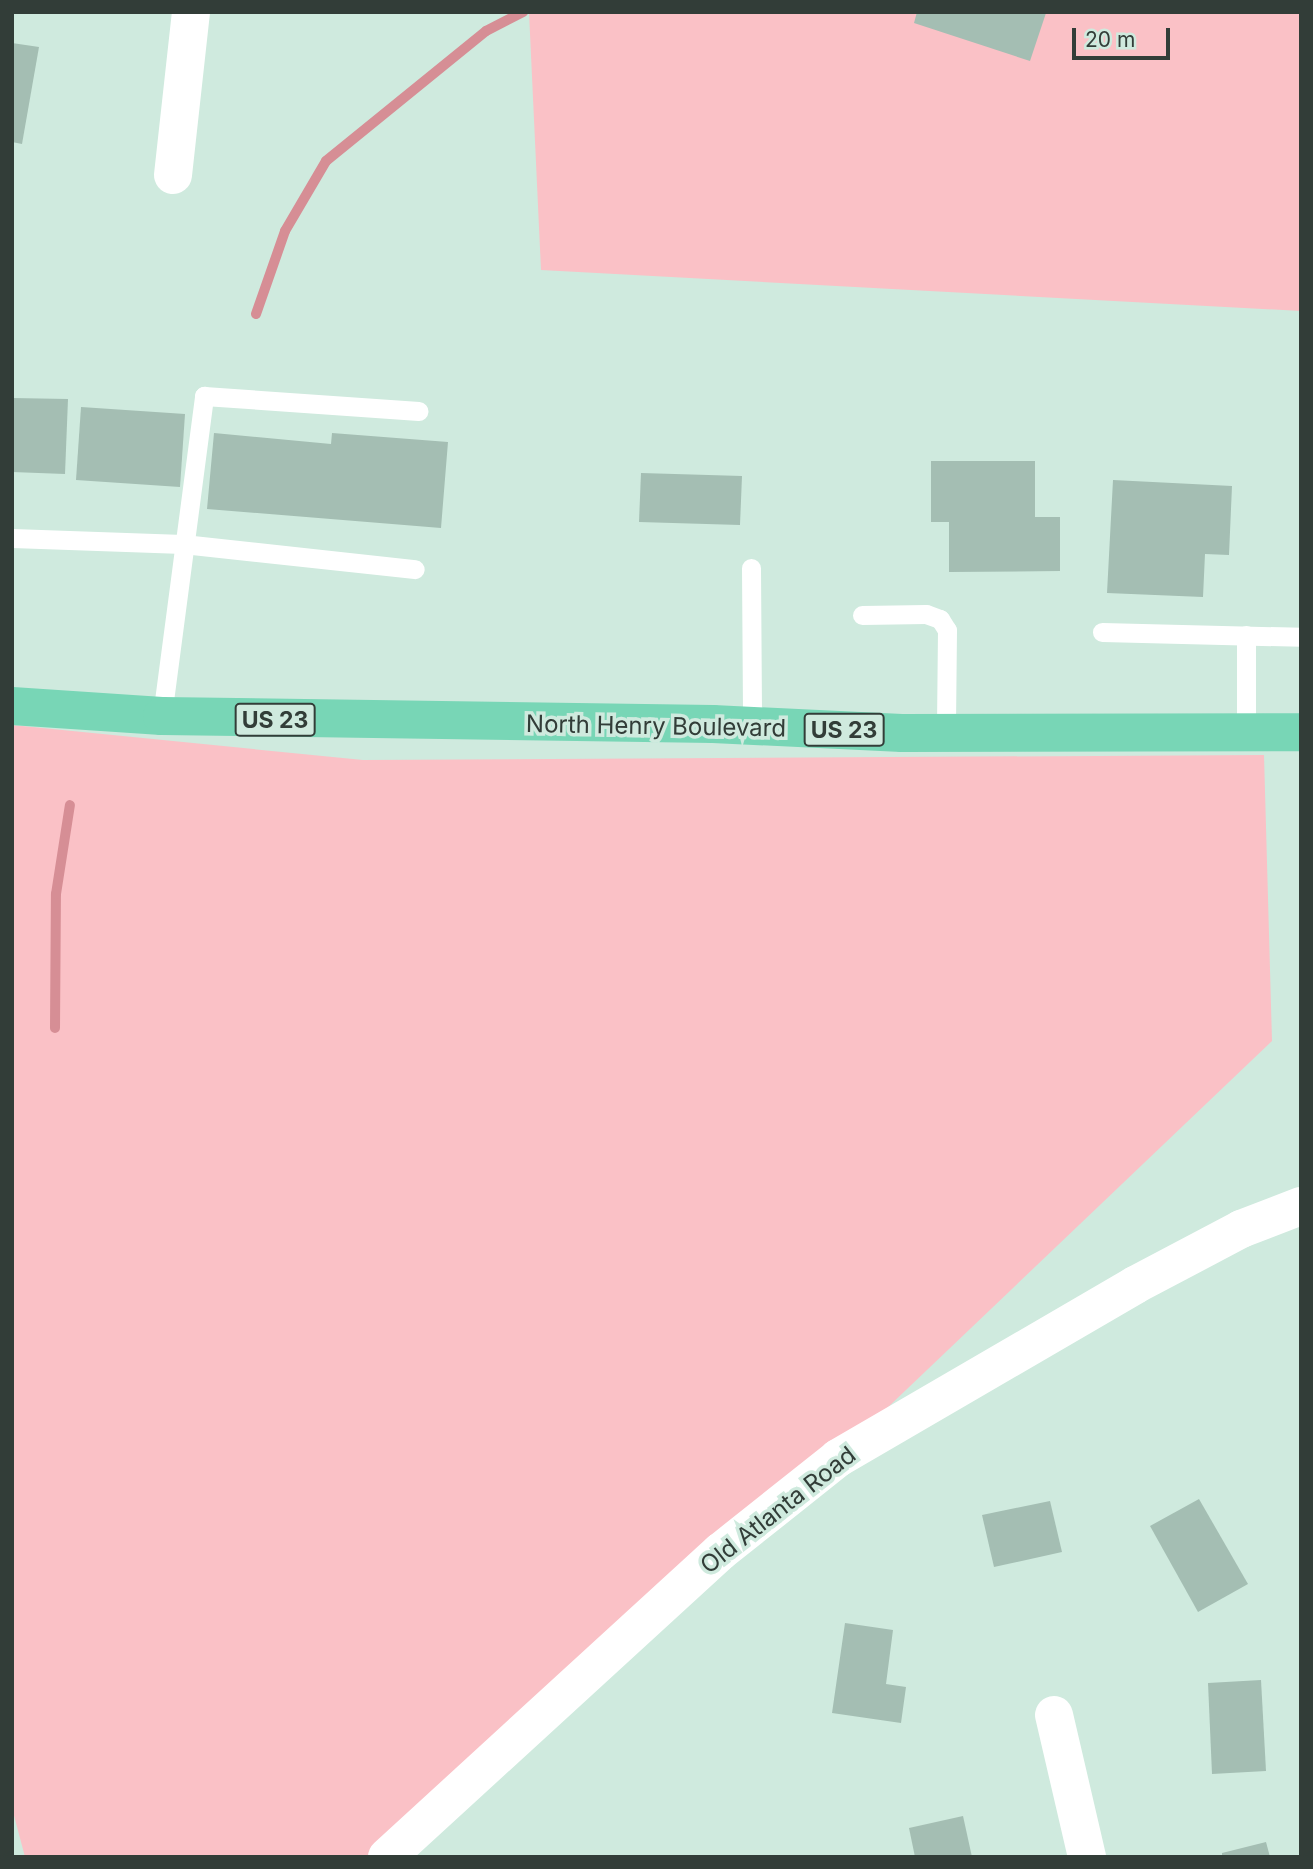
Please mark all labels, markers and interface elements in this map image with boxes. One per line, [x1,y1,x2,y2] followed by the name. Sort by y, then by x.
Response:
[1075,14,1173,58] scale bar
[1085,27,1135,52] text: 20 m
[233,700,317,740] road number: US 23
[526,709,786,743] street label: North Henry Boulevard
[802,710,886,750] road number: US 23
[695,1440,861,1580] street label: Old Atlanta Road

